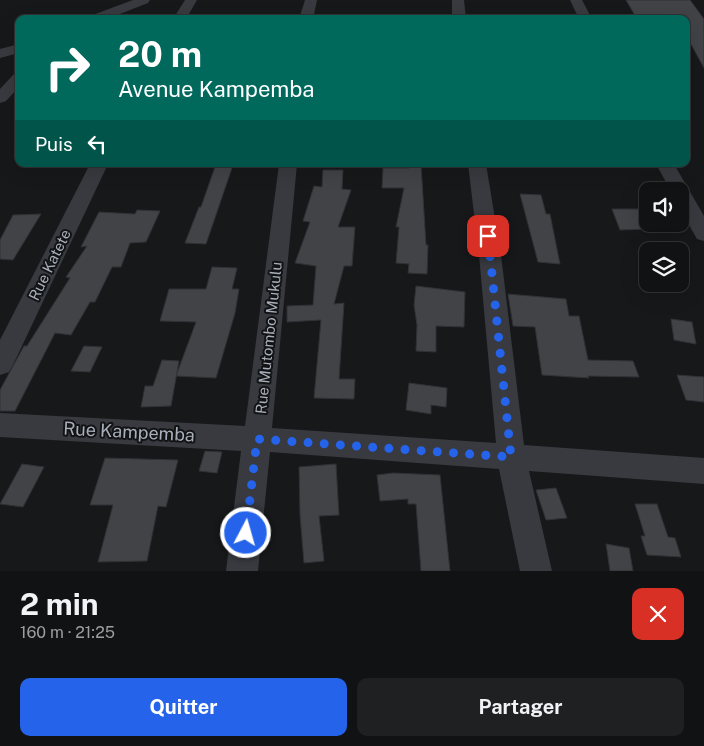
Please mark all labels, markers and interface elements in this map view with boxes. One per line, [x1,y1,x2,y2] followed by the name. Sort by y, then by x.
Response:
[118,34,202,75] text: 20 m
[35,35,100,100] icon: right
[118,76,315,102] text: Avenue Kampemba
[83,130,111,158] icon: left
[35,133,73,155] text: Puis
[639,182,689,292] map controls
[639,182,689,232] button: sound
[467,215,509,257] pin
[474,222,502,250] icon: arrive
[25,227,74,303] street label: Rue Katete
[639,242,689,292] button: layers
[252,261,285,415] street label: Rue Mutombo Mukulu
[63,418,195,445] street label: Rue Kampemba
[219,506,271,558] position arrow
[20,586,99,622] text: 2 min
[632,588,684,640] button: close
[20,623,115,642] text: 160 m · 21:25
[20,678,347,736] button: Quitter
[357,678,684,736] button: Partager

